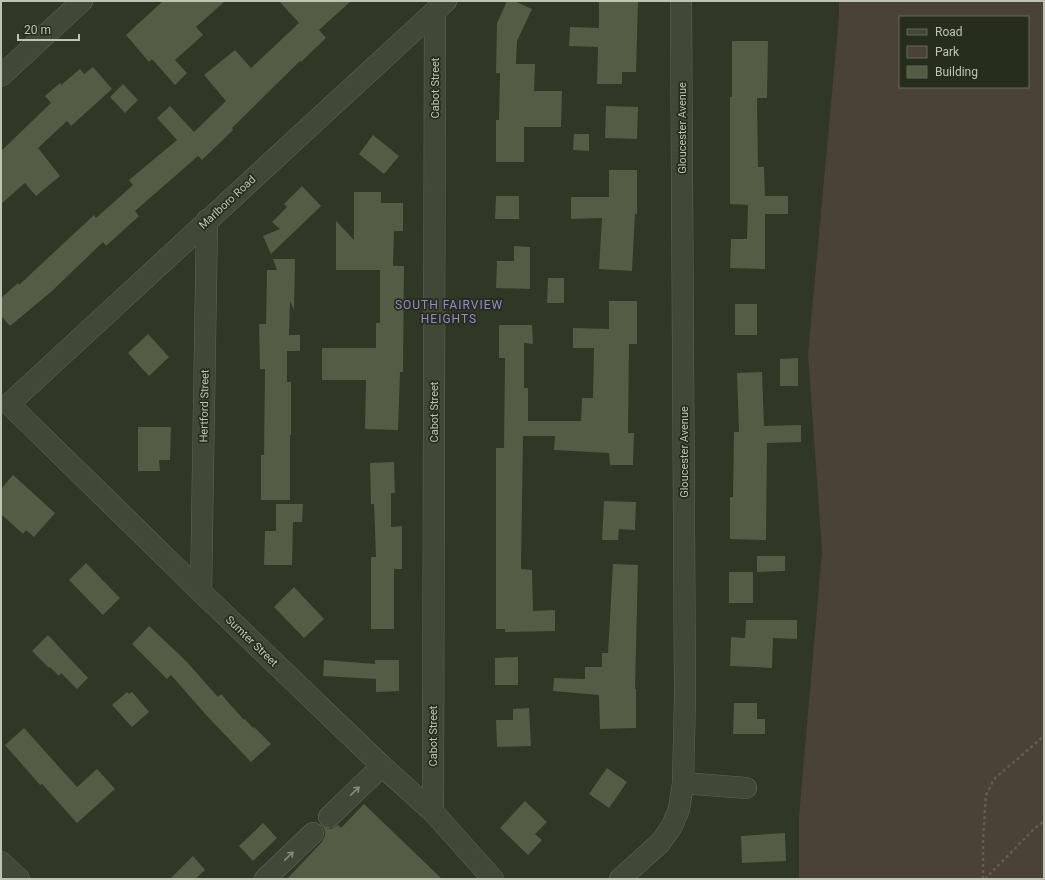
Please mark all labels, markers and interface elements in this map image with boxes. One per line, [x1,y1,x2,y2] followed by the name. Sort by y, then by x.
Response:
[18,16,79,42] scale bar
[899,16,1029,88] legend
[24,23,51,37] text: 20 m
[935,25,963,39] text: Road
[935,45,960,59] text: Park
[429,57,442,118] street label: Cabot Street
[935,65,978,79] text: Building
[676,82,689,174] street label: Gloucester Avenue
[196,173,258,232] street label: Marlboro Road
[395,298,503,326] district label: SOUTH FAIRVIEW HEIGHTS
[197,369,212,443] street label: Hertford Street
[428,381,441,442] street label: Cabot Street
[678,406,691,498] street label: Gloucester Avenue
[223,613,281,670] street label: Sumter Street
[427,705,440,766] street label: Cabot Street
[350,787,360,796] one-way arrow
[284,851,294,861] one-way arrow

